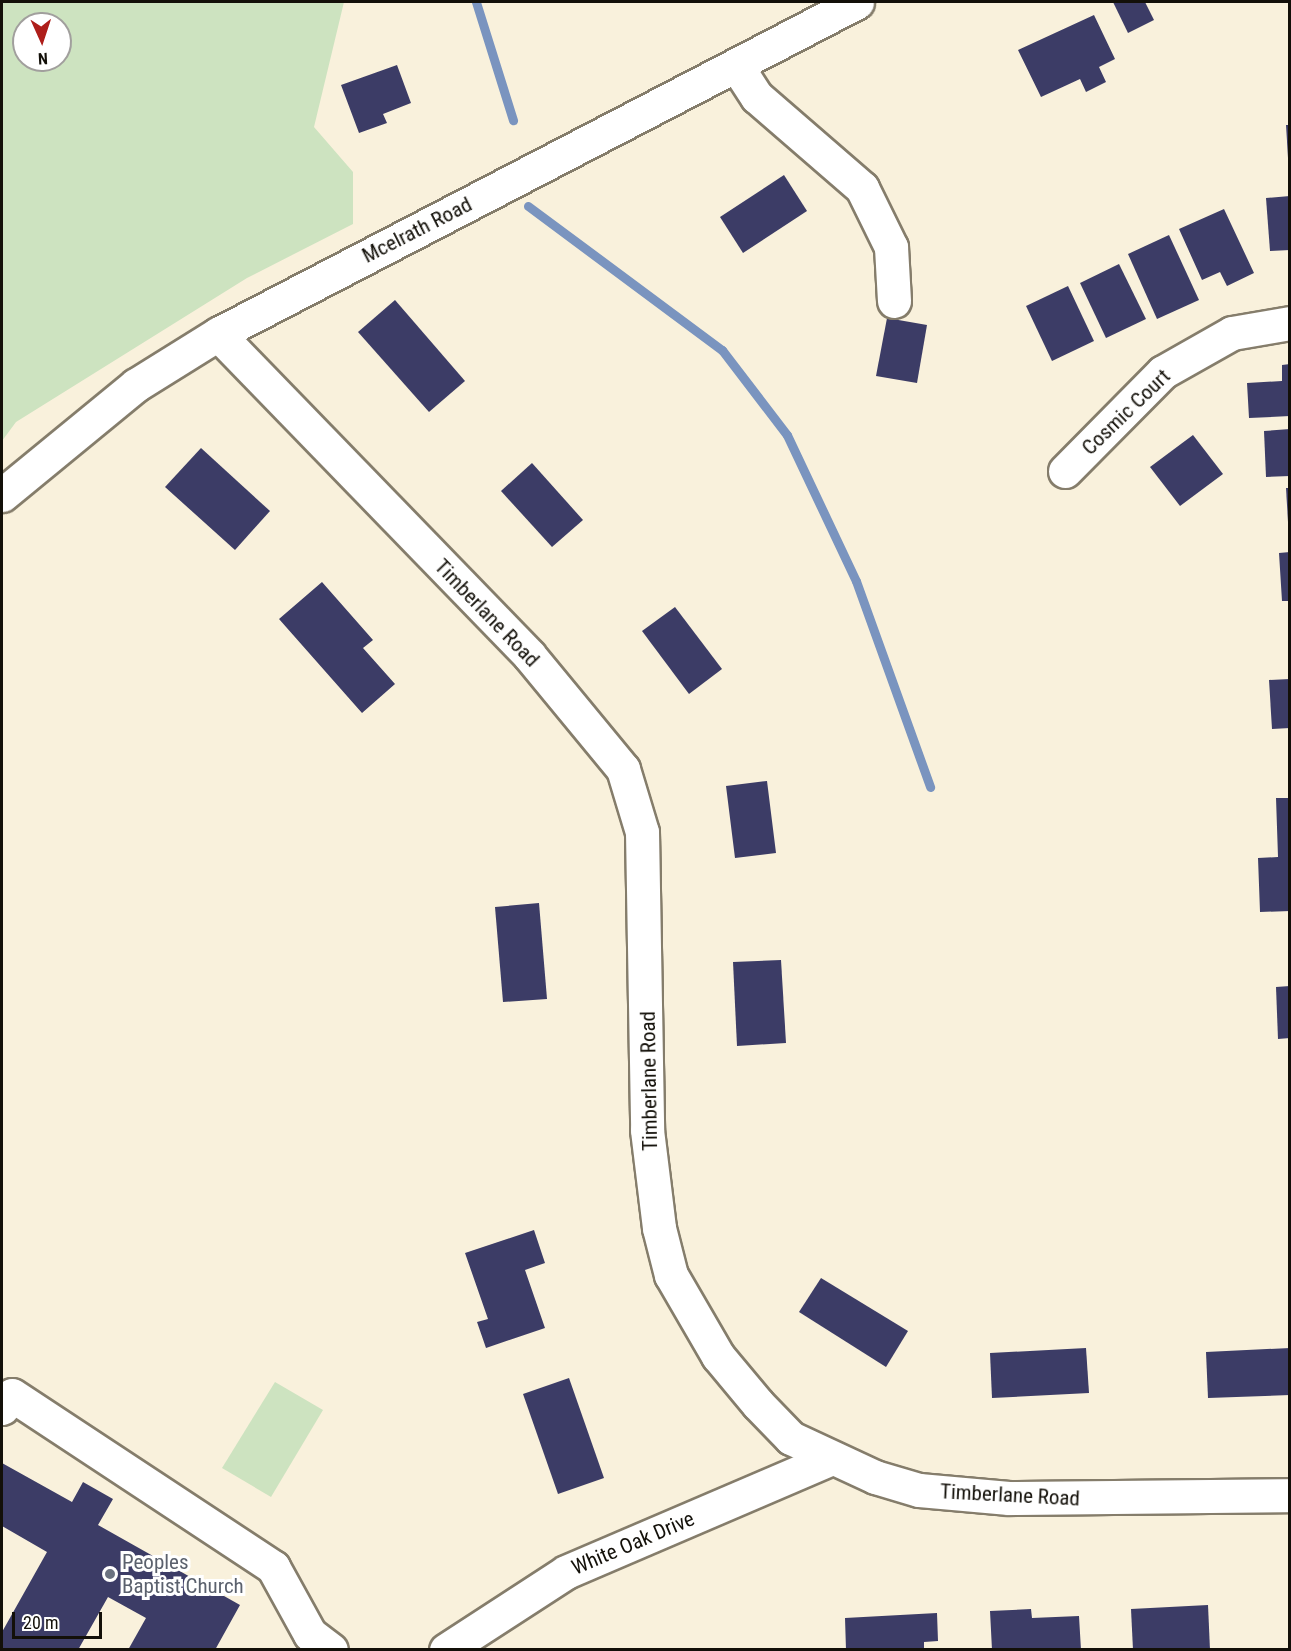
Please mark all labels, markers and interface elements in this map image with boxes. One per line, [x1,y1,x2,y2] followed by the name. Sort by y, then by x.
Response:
[12,12,72,72] north arrow
[37,49,48,68] text: N
[358,192,476,268] street label: Mcelrath Road
[1077,364,1175,460] street label: Cosmic Court
[429,554,545,672] street label: Timberlane Road
[635,1011,663,1151] street label: Timberlane Road
[939,1479,1081,1511] street label: Timberlane Road
[568,1506,698,1580] street label: White Oak Drive
[122,1549,244,1599] place label: Peoples Baptist Church
[103,1567,117,1581] marker: Peoples Baptist Church
[15,1600,105,1638] scale bar
[23,1612,58,1633] text: 20 m

